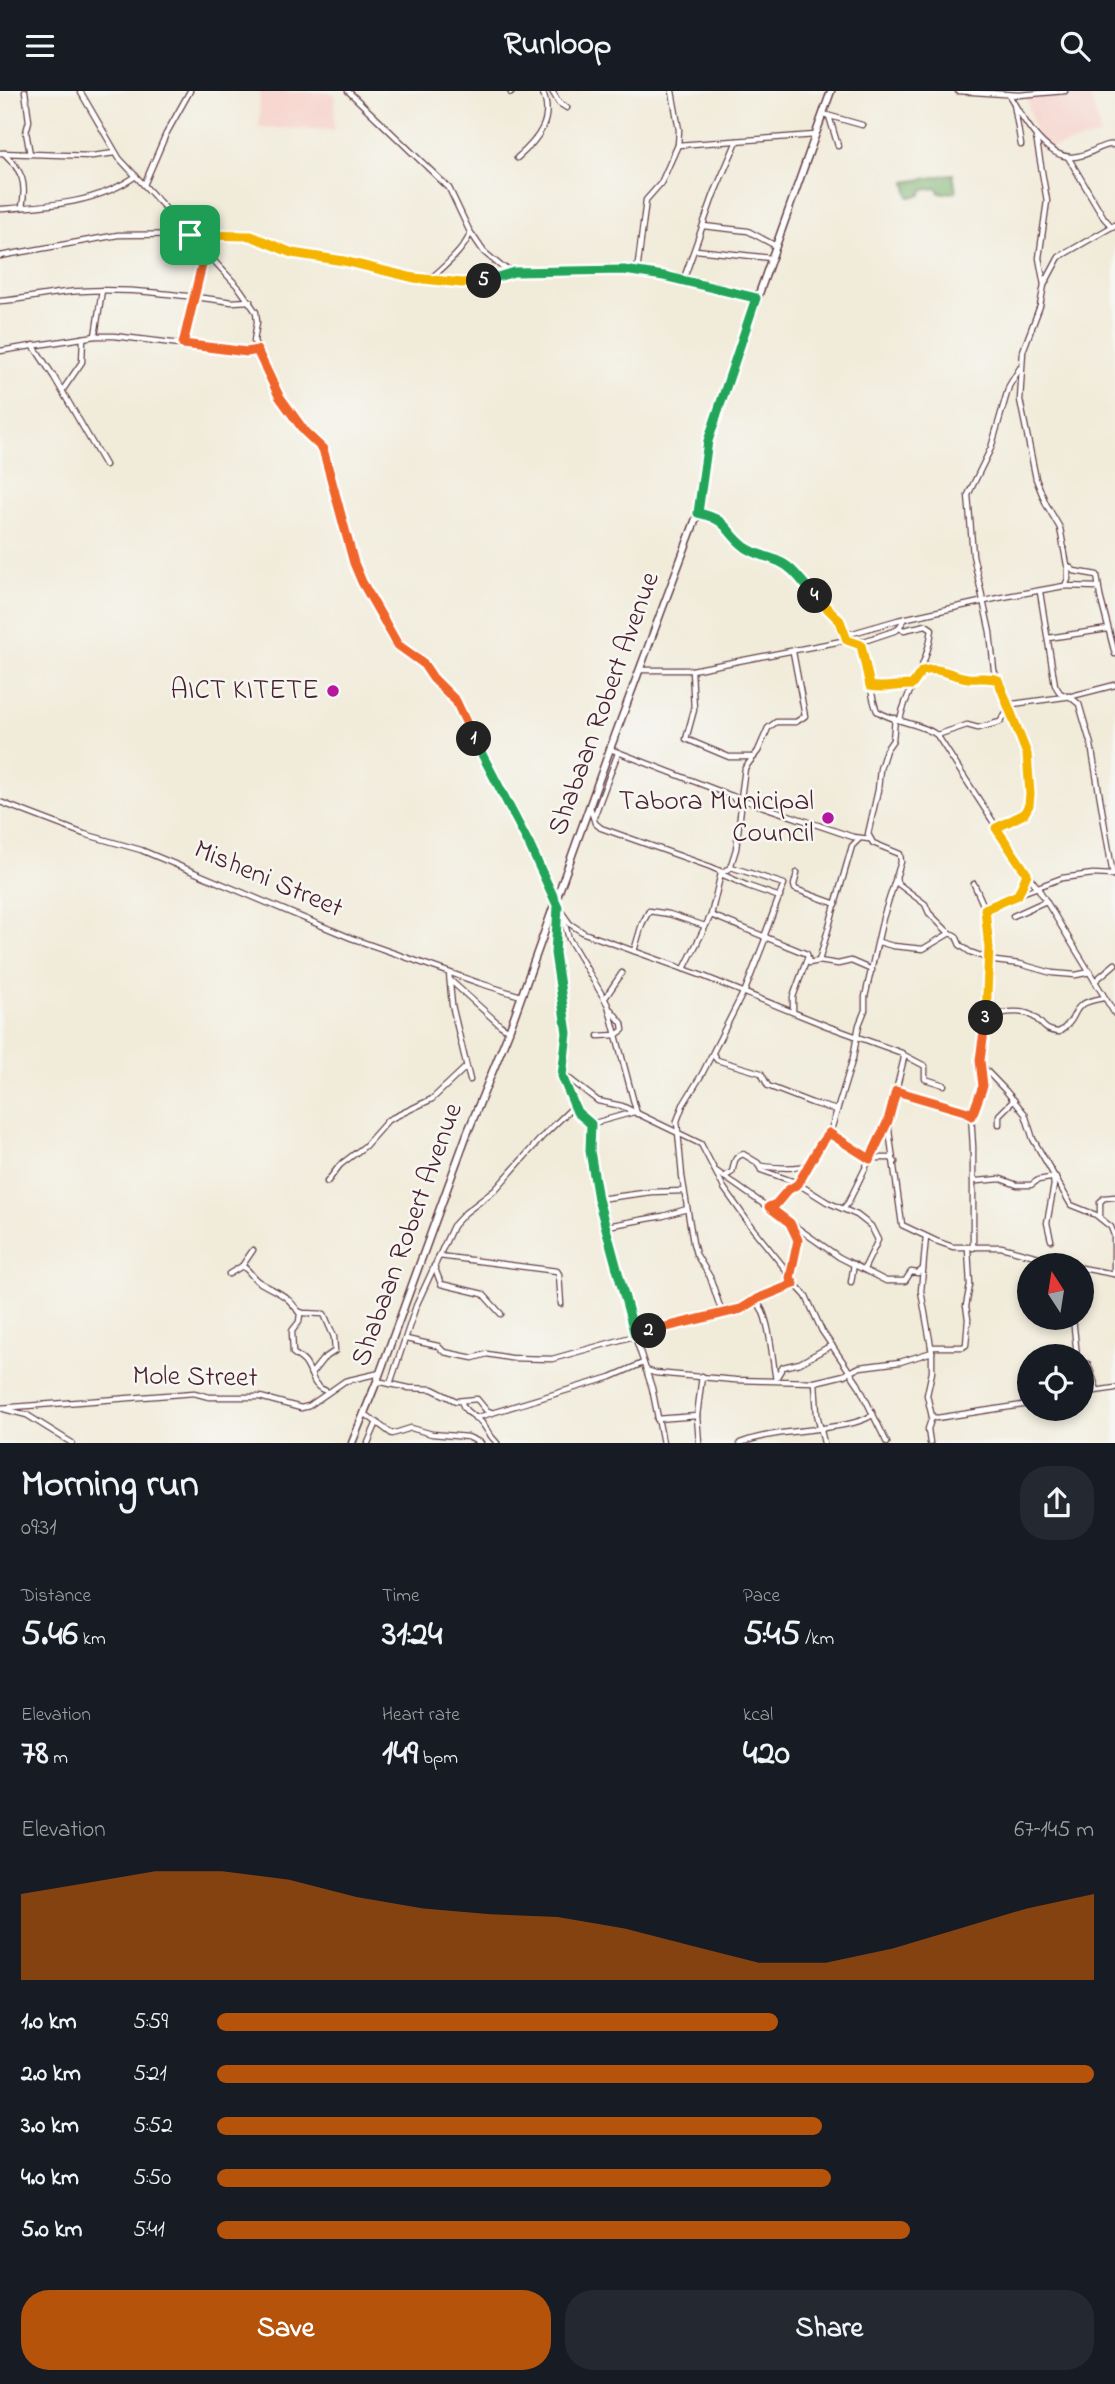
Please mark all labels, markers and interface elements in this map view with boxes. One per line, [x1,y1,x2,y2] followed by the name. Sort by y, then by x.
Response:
[504,22,611,69] text: Runloop
[21,27,59,65] icon: menu
[1056,27,1094,65] icon: search
[160,205,220,265] pin
[171,216,209,254] icon: arrive
[466,263,502,299] pin: 5
[478,267,489,294] text: 5
[538,566,672,841] street label: Shabaan Robert Avenue
[798,579,832,613] pin: 4
[811,582,818,609] text: 4
[171,671,319,712] place label: AICT KITETE
[325,683,341,699] marker: AICT KITETE
[456,721,491,757] pin: 1
[470,725,477,752] text: 1
[618,782,814,855] place label: Tabora Municipal Council
[820,810,836,826] marker: Tabora Municipal Council
[187,830,349,930] street label: Misheni Street
[968,1000,1004,1035] pin: 3
[982,1004,989,1031] text: 3
[341,1097,475,1372] street label: Shabaan Robert Avenue
[1017,1253,1094,1330] north arrow
[1017,1253,1094,1421] map controls
[632,1313,666,1349] pin: 2
[644,1317,653,1344] text: 2
[1017,1344,1094,1421] button: locate
[132,1356,258,1400] street label: Mole Street
[21,1458,199,1514] text: Morning run
[1020,1466,1094,1540] button: share
[21,1512,57,1545] text: 09:31
[21,1583,91,1610] text: Distance
[382,1583,420,1610] text: Time
[743,1583,780,1610] text: Pace
[21,1610,78,1661] text: 5.46
[382,1610,442,1661] text: 31:24
[743,1610,800,1661] text: 5:45
[78,1626,106,1653] text: km
[800,1626,834,1653] text: /km
[21,1702,91,1729] text: Elevation
[382,1702,460,1729] text: Heart rate
[743,1702,773,1729] text: kcal
[21,1729,49,1780] text: 78
[382,1729,418,1780] text: 149
[743,1729,790,1780] text: 420
[49,1745,68,1772] text: m
[418,1745,458,1772] text: bpm
[21,1814,106,1847] text: Elevation
[1014,1814,1094,1847] text: 67–145 m
[21,2006,77,2039] text: 1.0 km
[133,2006,168,2039] text: 5:59
[21,2058,81,2091] text: 2.0 km
[133,2058,167,2091] text: 5:21
[21,2110,79,2143] text: 3.0 km
[133,2110,173,2143] text: 5:52
[21,2162,79,2195] text: 4.0 km
[133,2162,171,2195] text: 5:50
[21,2214,82,2247] text: 5.0 km
[133,2214,165,2247] text: 5:41
[21,2290,551,2370] button: Save
[565,2290,1094,2370] button: Share

